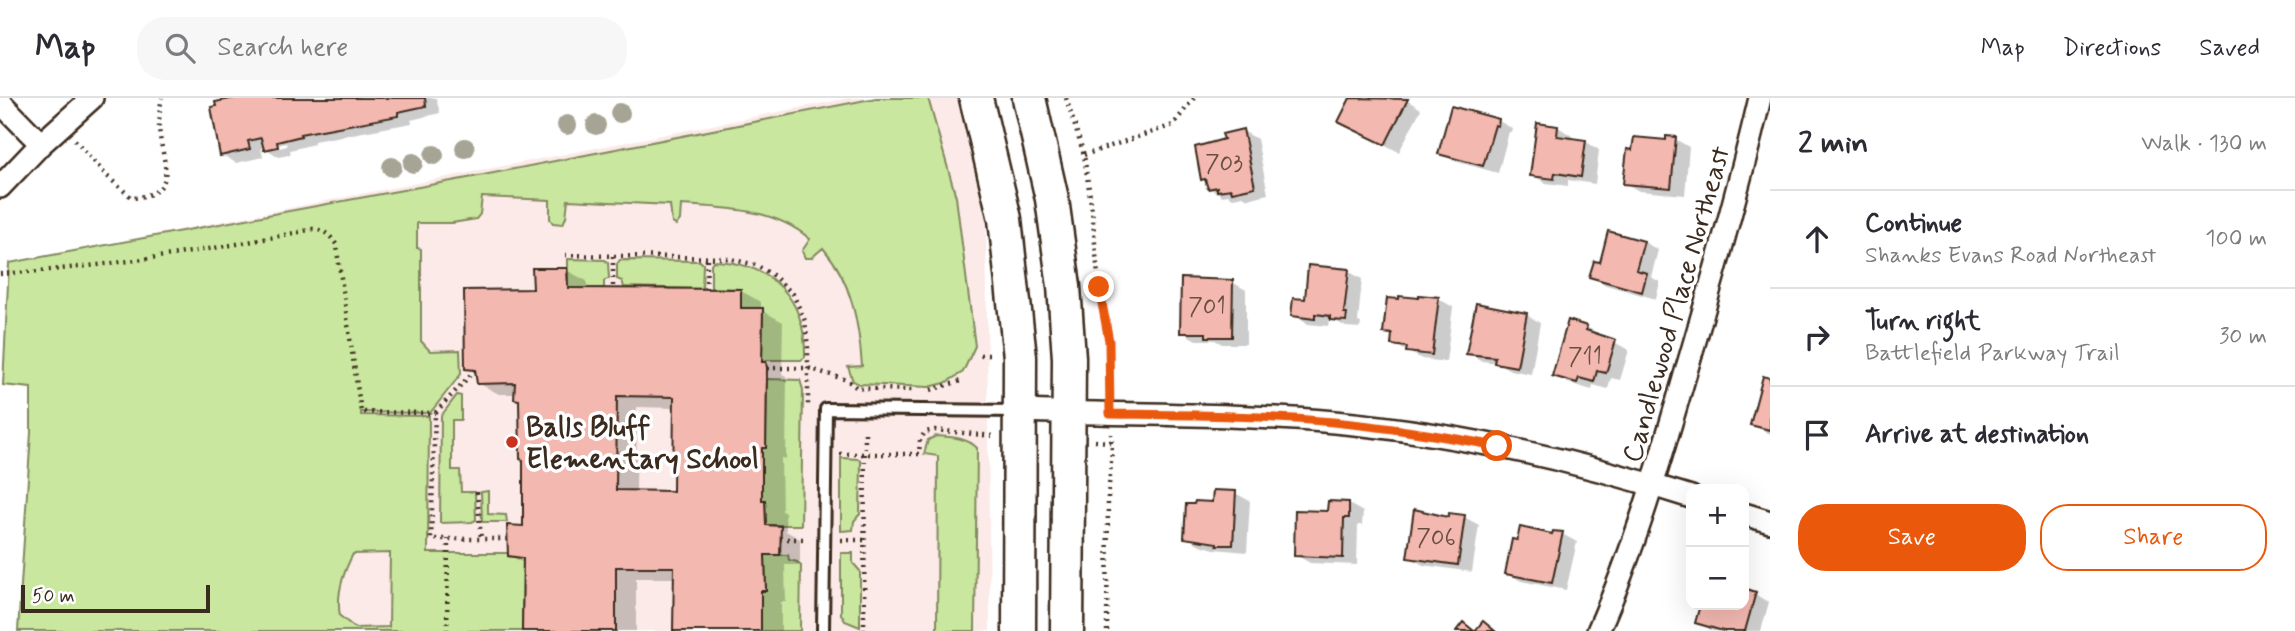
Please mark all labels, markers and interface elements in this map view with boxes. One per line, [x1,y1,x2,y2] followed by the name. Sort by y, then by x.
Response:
[137,17,627,80] search box
[35,26,95,70] text: Map
[161,29,199,67] icon: search
[217,31,348,65] text: Search here
[1981,33,2025,64] text: Map
[2063,33,2161,64] text: Directions
[2199,33,2260,64] text: Saved
[1798,124,1868,163] text: 2 min
[2141,129,2267,159] text: Walk · 130 m
[1615,142,1740,467] street label: Candlewood Place Northeast
[1205,149,1243,180] house number: 703
[1865,207,1962,241] text: Continue
[1798,220,1836,258] icon: ahead
[2205,224,2267,254] text: 100 m
[1865,241,2156,271] text: Shanks Evans Road Northeast
[1083,271,1114,302] route end
[1188,292,1226,323] house number: 701
[1865,305,1981,339] text: Turn right
[1798,318,1836,356] icon: right
[2219,322,2267,352] text: 30 m
[1865,339,2120,369] text: Battlefield Parkway Trail
[1568,342,1602,373] house number: 711
[526,410,759,479] place label: Balls Bluff Elementary School
[1798,416,1836,454] icon: arrive
[1865,418,2089,452] text: Arrive at destination
[1481,430,1512,461] route start
[504,434,520,450] marker: Balls Bluff Elementary School
[1686,484,1749,610] map controls
[1686,484,1749,547] button: +
[1798,504,2026,571] button: Save
[2040,504,2267,571] button: Share
[1416,523,1456,554] house number: 706
[1686,547,1749,610] button: −
[21,582,210,614] scale bar
[32,584,75,609] text: 50 m

